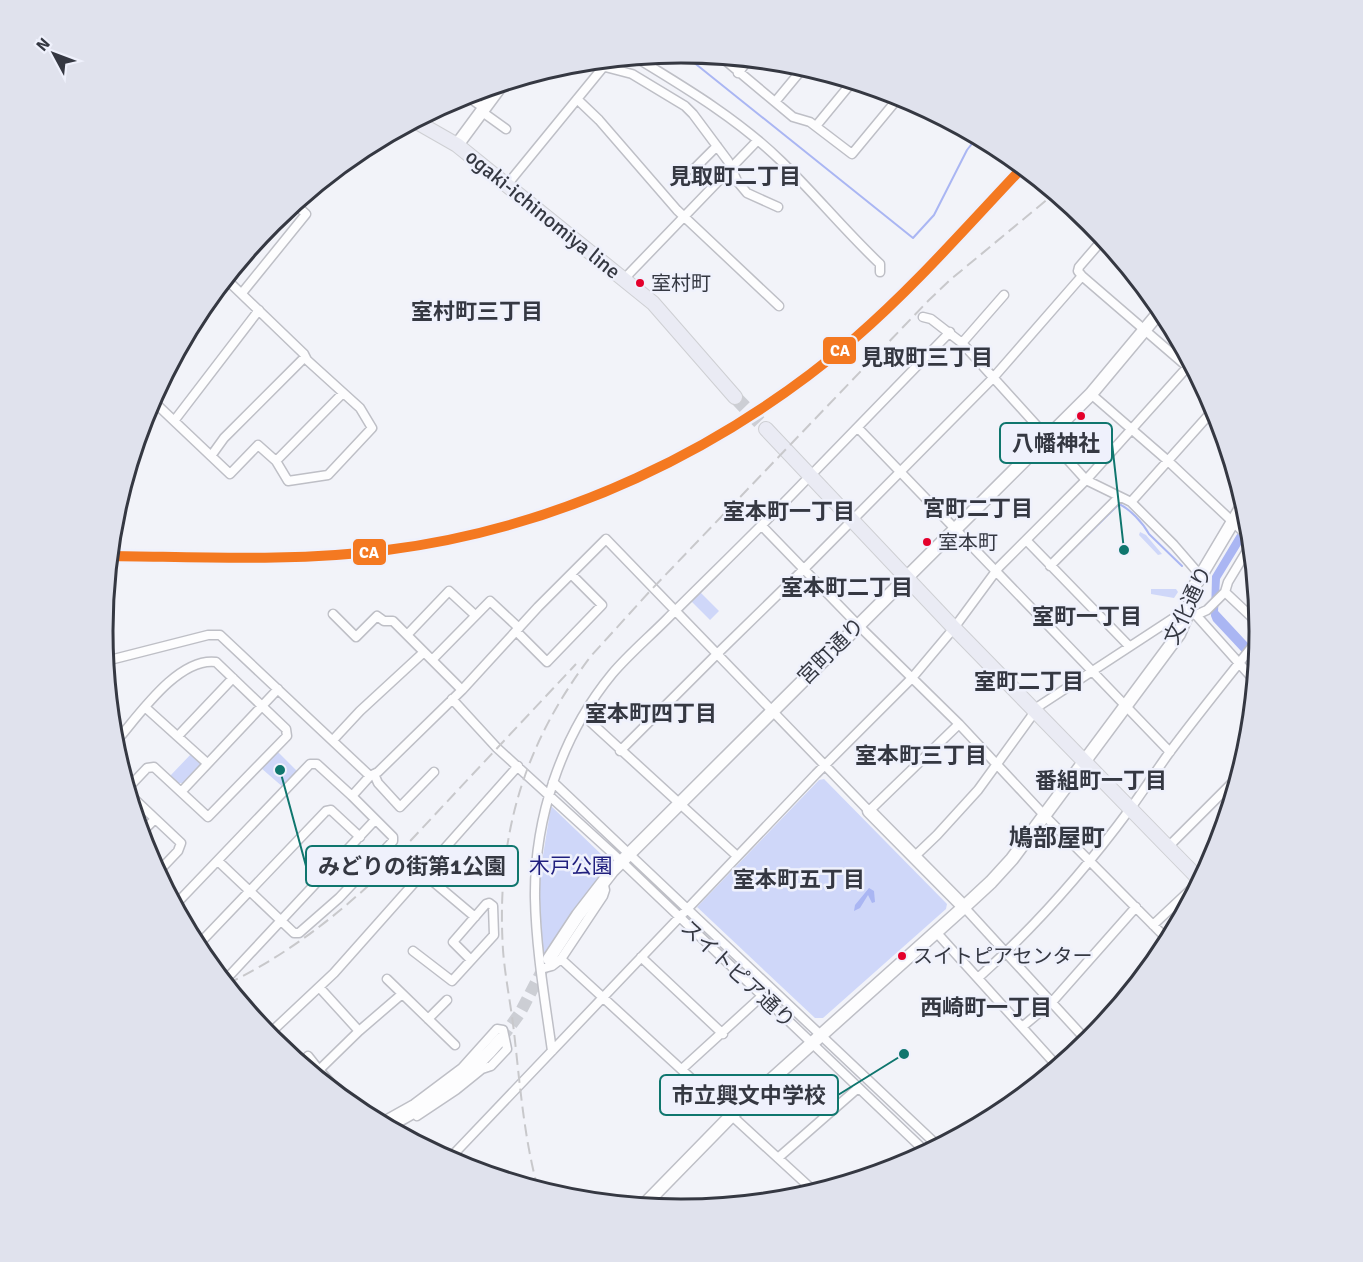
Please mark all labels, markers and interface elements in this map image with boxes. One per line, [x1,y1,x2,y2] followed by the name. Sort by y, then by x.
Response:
[24,24,84,84] north arrow
[32,34,55,56] text: N
[460,143,626,285] street label: ogaki-ichinomiya line
[669,163,801,190] district label: 見取町二丁目
[651,271,711,296] place label: 室村町
[634,277,646,289] marker: 室村町
[411,298,543,325] district label: 室村町三丁目
[822,336,857,365] line badge: CA
[830,341,851,361] text: CA
[861,344,993,371] district label: 見取町三丁目
[1075,410,1087,422] unlabelled marker
[1000,423,1112,463] callout: 八幡神社
[1012,430,1100,457] text: 八幡神社
[923,495,1033,522] district label: 宮町二丁目
[723,498,855,525] district label: 室本町一丁目
[938,530,998,555] place label: 室本町
[921,536,933,548] marker: 室本町
[352,538,387,566] line badge: CA
[359,543,380,563] text: CA
[1158,561,1218,649] street label: 文化通り
[781,574,913,601] district label: 室本町二丁目
[1032,603,1142,630] district label: 室町一丁目
[792,612,870,690] street label: 宮町通り
[974,668,1084,695] district label: 室町二丁目
[585,700,717,727] district label: 室本町四丁目
[855,742,987,769] district label: 室本町三丁目
[1035,767,1167,794] district label: 番組町一丁目
[1009,823,1105,853] district label: 鳩部屋町
[306,846,518,886] callout: みどりの街第1公園
[318,853,506,880] text: みどりの街第1公園
[529,853,613,879] park label: 木戸公園
[733,866,865,893] district label: 室本町五丁目
[675,914,801,1034] street label: スイトピア通り
[913,944,1093,969] place label: スイトピアセンター
[896,950,908,962] marker: スイトピアセンター
[920,994,1052,1021] district label: 西崎町一丁目
[660,1075,838,1115] callout: 市立興文中学校
[672,1082,826,1109] text: 市立興文中学校

